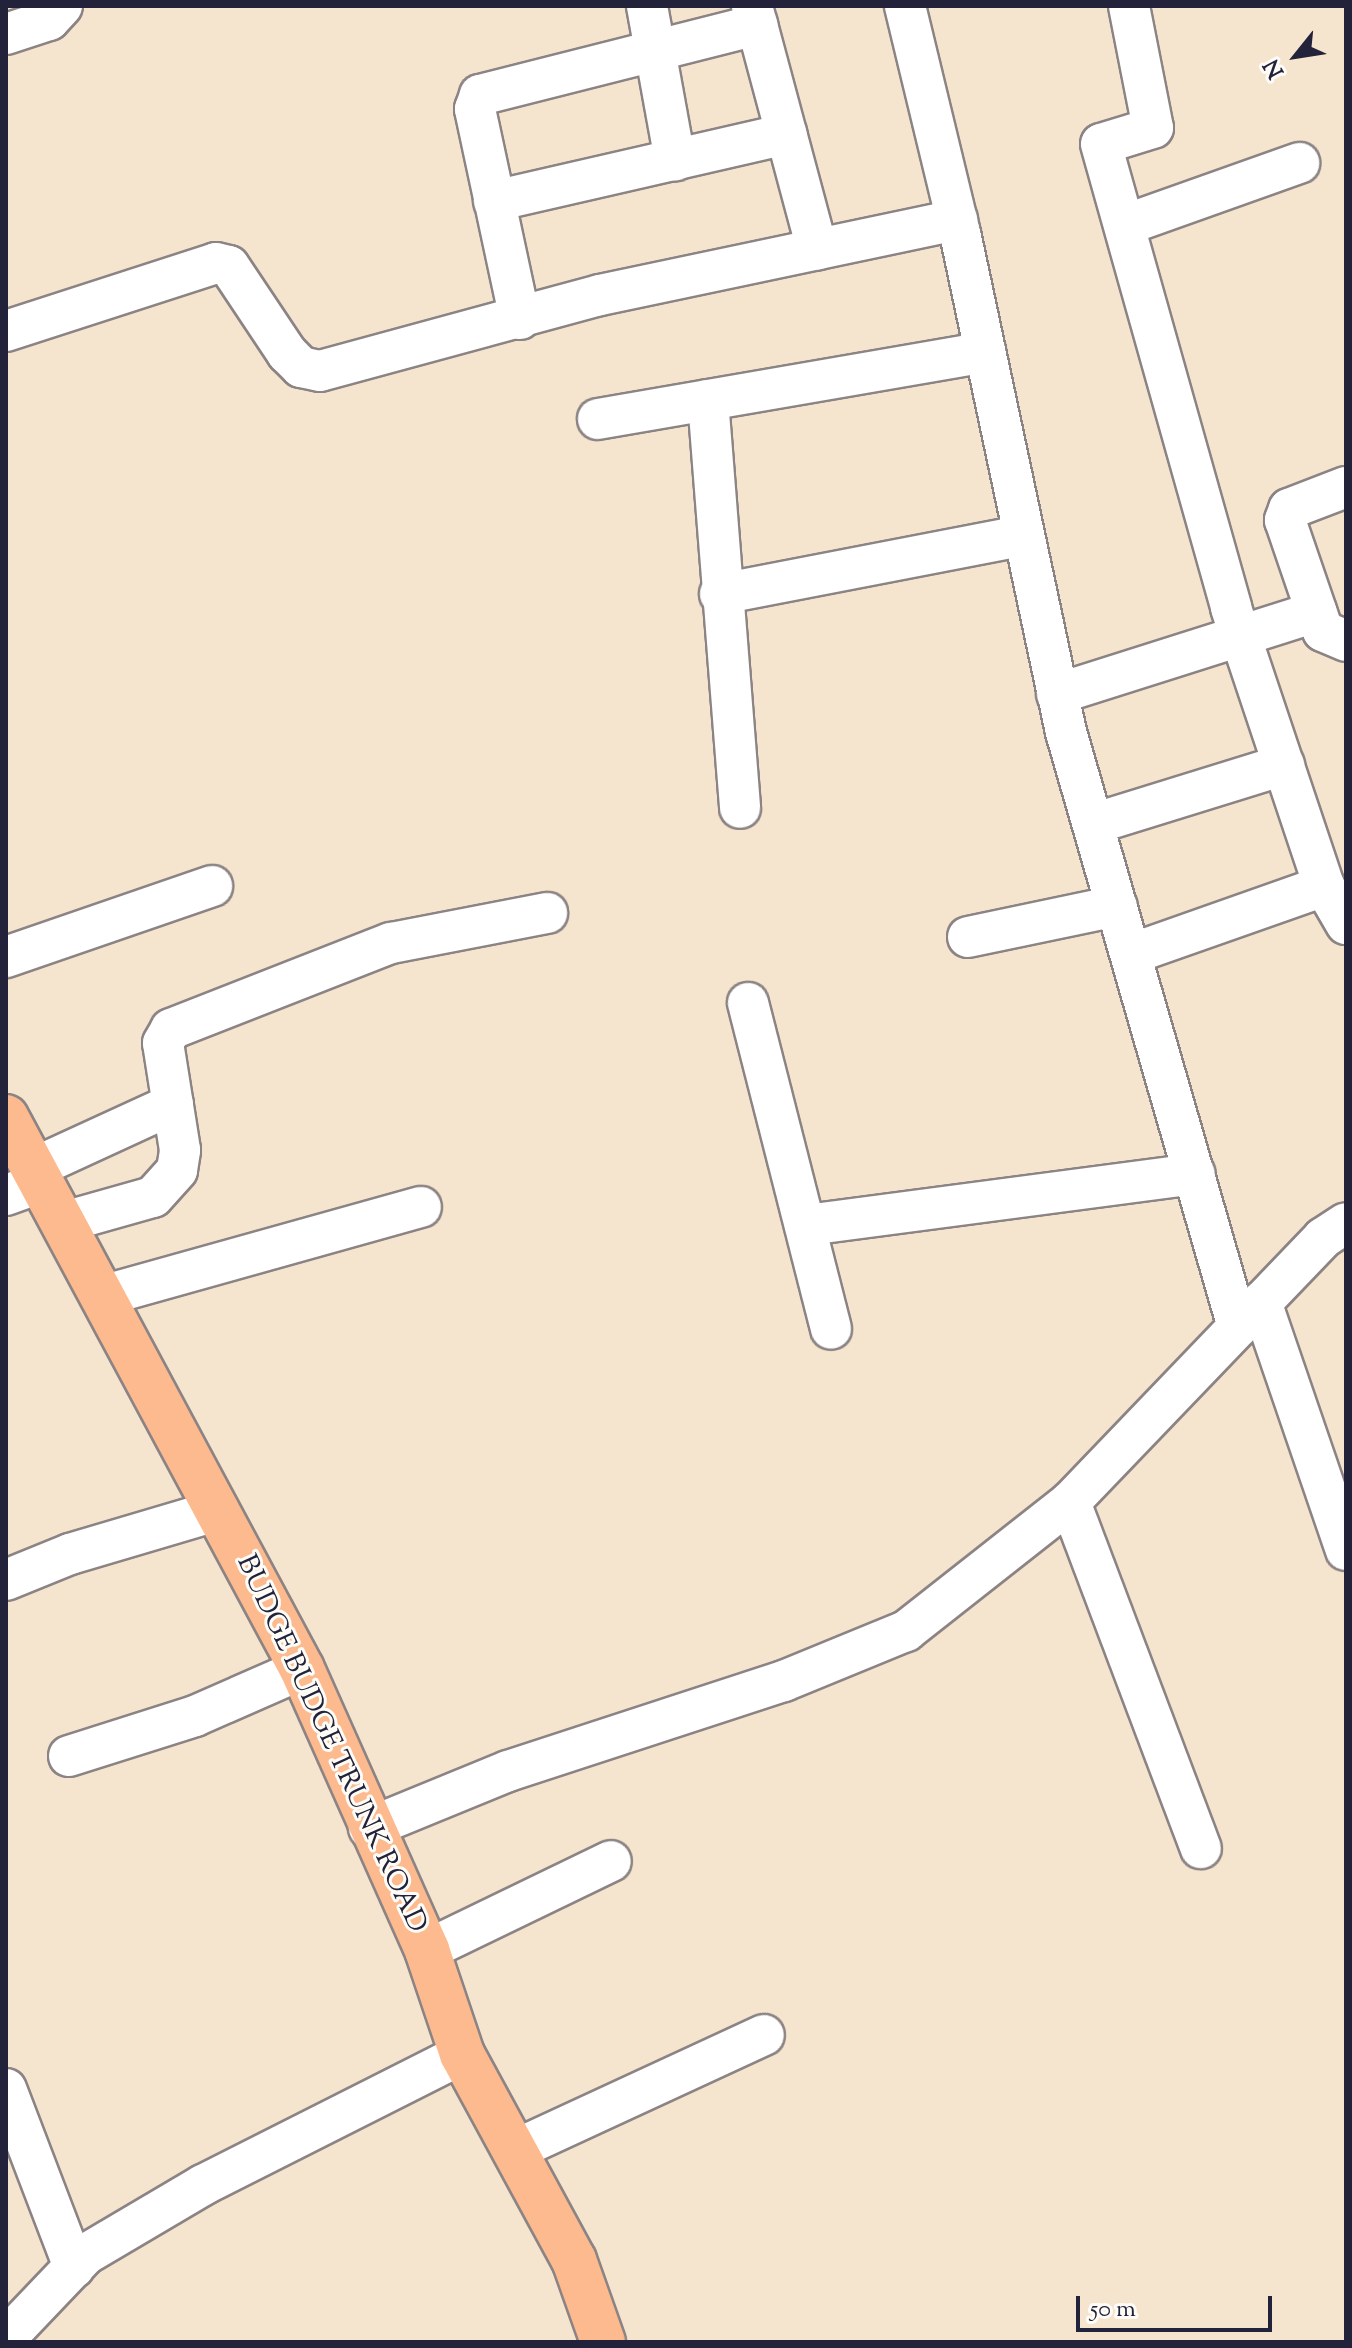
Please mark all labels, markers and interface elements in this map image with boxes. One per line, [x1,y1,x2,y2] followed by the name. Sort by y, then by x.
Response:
[1256,16,1336,96] north arrow
[1257,52,1293,84] text: N
[228,1550,434,1938] street label: BUDGE BUDGE TRUNK ROAD
[1080,2280,1276,2330] scale bar
[1090,2293,1136,2327] text: 50 m

